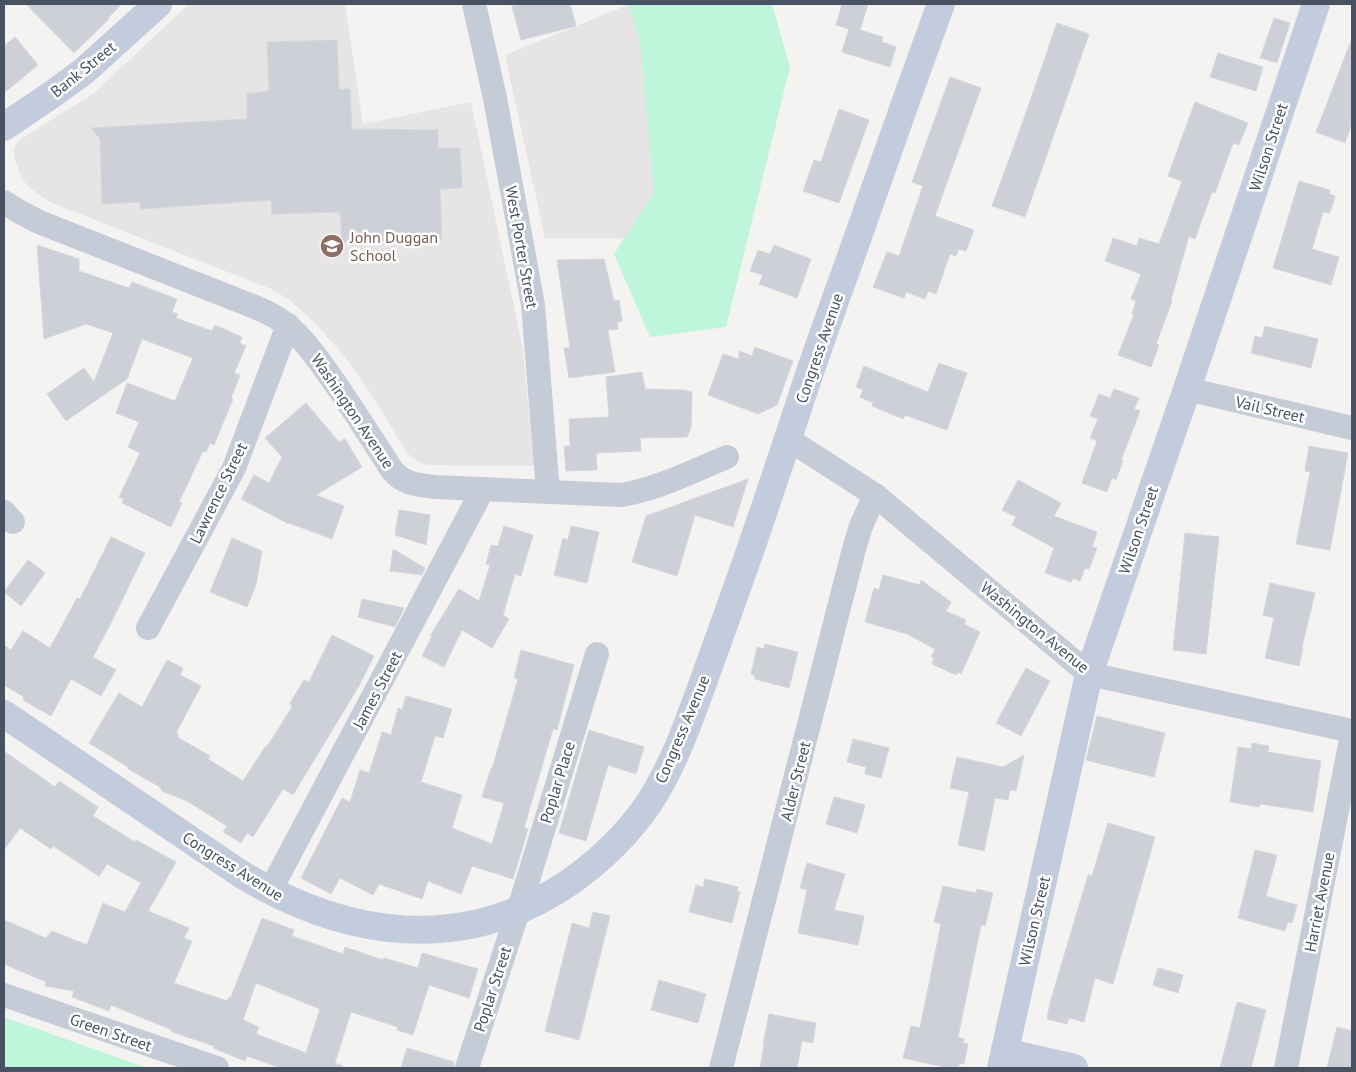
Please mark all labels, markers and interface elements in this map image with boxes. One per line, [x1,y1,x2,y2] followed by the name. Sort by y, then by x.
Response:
[46,36,120,101] street label: Bank Street
[1244,100,1292,194] street label: Wilson Street
[501,184,543,310] street label: West Porter Street
[349,227,438,265] place label: John Duggan School
[319,233,345,259] school or university icon: John Duggan School
[791,290,847,406] street label: Congress Avenue
[307,350,399,472] street label: Washington Avenue
[1233,391,1307,427] street label: Vail Street
[185,439,251,547] street label: Lawrence Street
[1114,483,1163,576] street label: Wilson Street
[977,577,1093,677] street label: Washington Avenue
[348,647,406,733] street label: James Street
[650,672,714,786] street label: Congress Avenue
[535,739,579,825] street label: Poplar Place
[775,739,815,823] street label: Alder Street
[179,827,287,905] street label: Congress Avenue
[1300,850,1338,954] street label: Harriet Avenue
[1014,874,1054,968] street label: Wilson Street
[469,943,515,1034] street label: Poplar Street
[67,1009,155,1056] street label: Green Street

